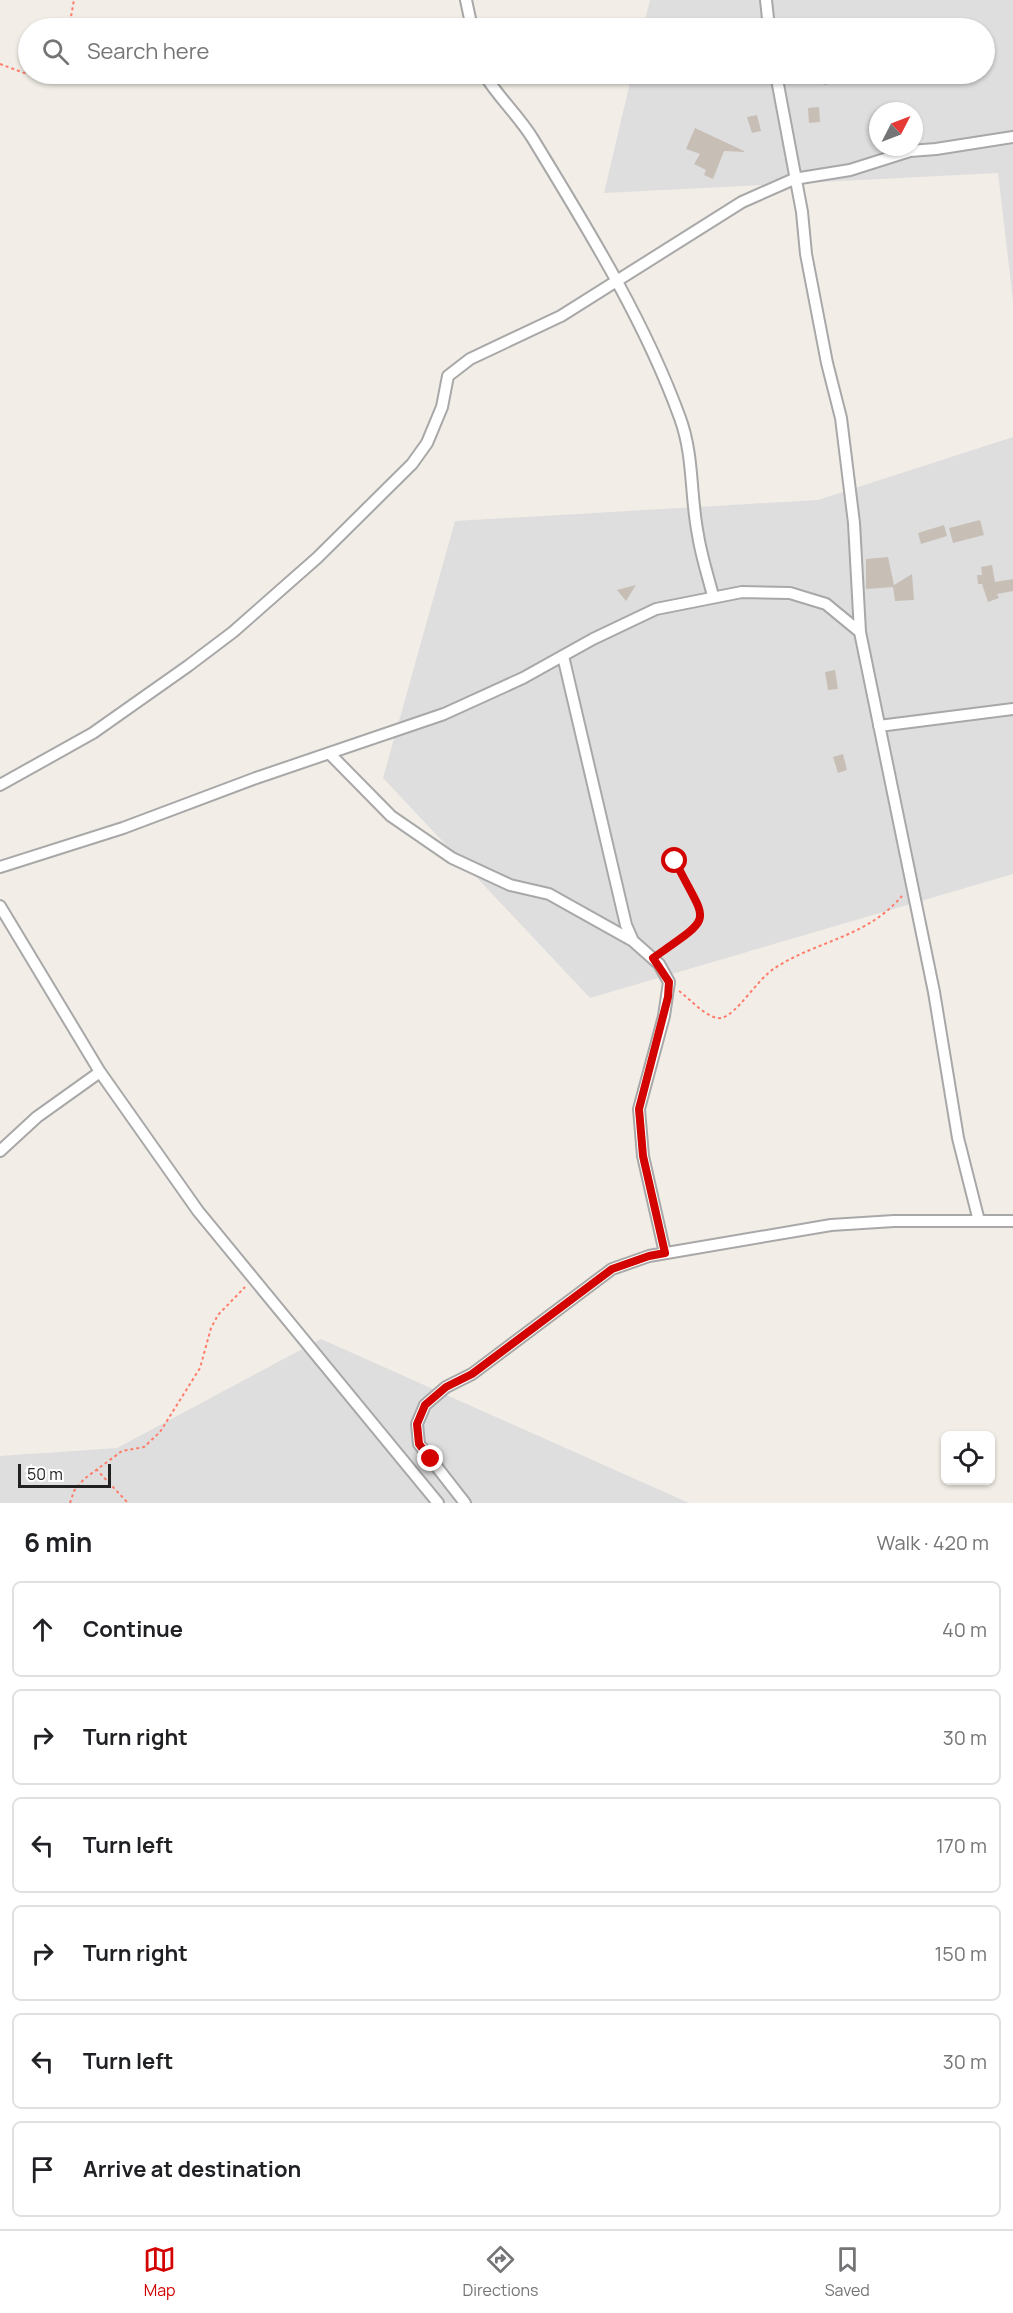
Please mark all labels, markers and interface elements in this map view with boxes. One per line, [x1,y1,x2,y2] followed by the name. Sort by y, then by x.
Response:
[18,18,995,84] search box
[39,35,72,68] icon: search
[87,36,209,66] text: Search here
[869,102,923,156] north arrow
[661,847,687,873] route start
[941,1431,995,1485] map controls
[941,1431,995,1485] button: locate
[417,1445,443,1471] route end
[18,1461,111,1488] scale bar
[27,1463,63,1485] text: 50 m
[24,1524,92,1560] text: 6 min
[877,1529,989,1556] text: Walk · 420 m
[26,1613,59,1646] icon: ahead
[83,1614,183,1644] text: Continue
[942,1616,987,1643] text: 40 m
[26,1721,59,1754] icon: right
[83,1722,188,1752] text: Turn right
[943,1724,987,1751] text: 30 m
[26,1829,59,1862] icon: left
[83,1830,173,1860] text: Turn left
[936,1832,987,1859] text: 170 m
[26,1937,59,1970] icon: right
[83,1938,188,1968] text: Turn right
[934,1940,987,1967] text: 150 m
[26,2045,59,2078] icon: left
[83,2046,173,2076] text: Turn left
[943,2048,987,2075] text: 30 m
[26,2153,59,2186] icon: arrive
[83,2154,301,2184] text: Arrive at destination
[143,2243,176,2301] tab: Map
[463,2243,538,2301] tab: Directions
[825,2243,870,2301] tab: Saved

